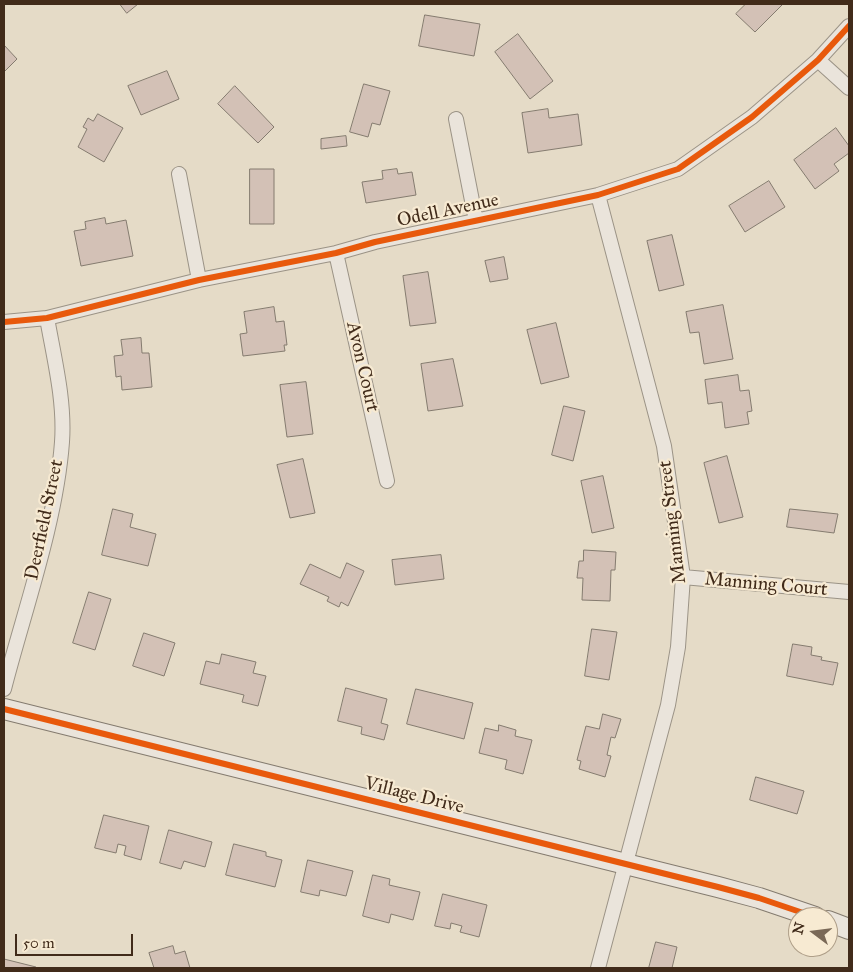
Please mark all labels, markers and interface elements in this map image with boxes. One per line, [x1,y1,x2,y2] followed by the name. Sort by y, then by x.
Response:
[395,189,501,233] street label: Odell Avenue
[341,320,383,414] street label: Avon Court
[21,458,69,582] street label: Deerfield Street
[654,459,692,585] street label: Manning Street
[704,568,828,602] street label: Manning Court
[362,773,466,819] street label: Village Drive
[788,907,838,957] north arrow
[789,920,809,936] text: N
[18,924,135,956] scale bar
[23,934,55,952] text: 50 m

